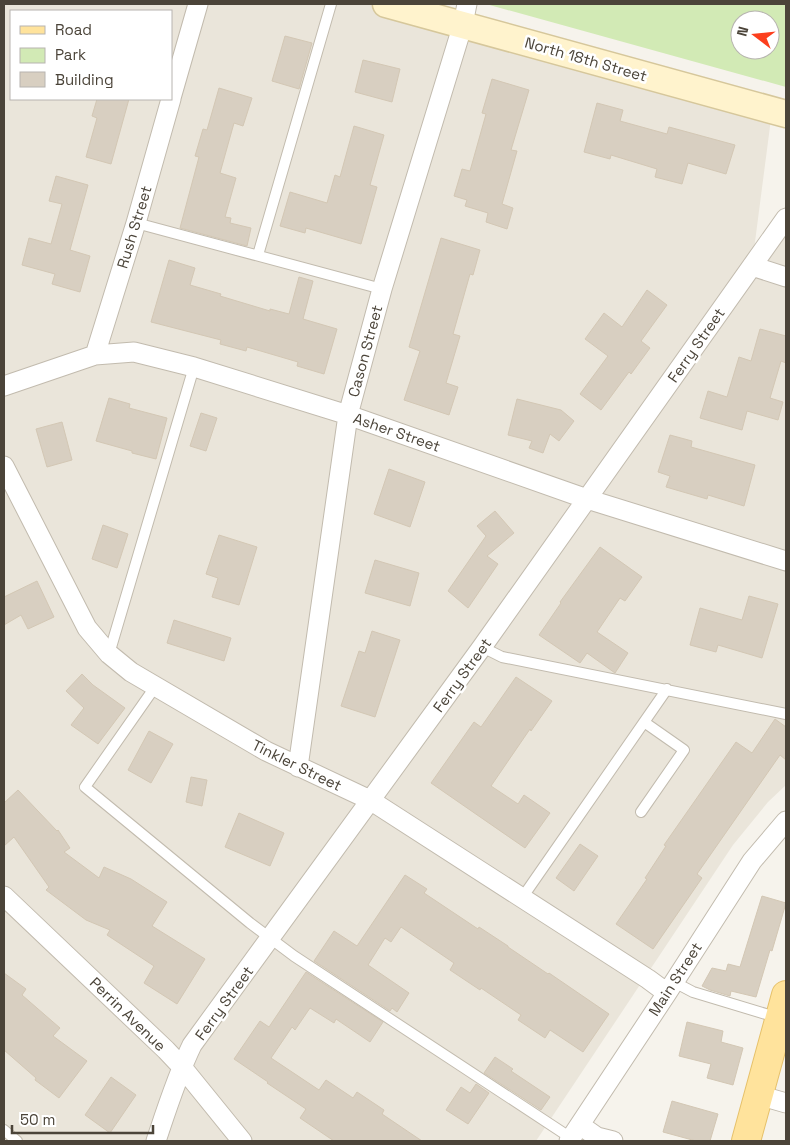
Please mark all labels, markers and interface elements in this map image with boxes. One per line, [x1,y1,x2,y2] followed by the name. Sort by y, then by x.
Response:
[10,10,172,100] legend
[730,10,780,60] north arrow
[55,20,92,39] text: Road
[733,24,752,38] text: N
[523,32,649,86] street label: North 18th Street
[55,45,86,64] text: Park
[55,70,114,89] text: Building
[112,183,156,271] street label: Rush Street
[344,303,386,399] street label: Cason Street
[663,304,729,386] street label: Ferry Street
[351,408,443,456] street label: Asher Street
[429,634,495,716] street label: Ferry Street
[249,735,345,795] street label: Tinkler Street
[644,938,706,1019] street label: Main Street
[191,962,257,1044] street label: Ferry Street
[86,973,170,1055] street label: Perrin Avenue
[12,1102,154,1134] scale bar
[20,1110,55,1129] text: 50 m

